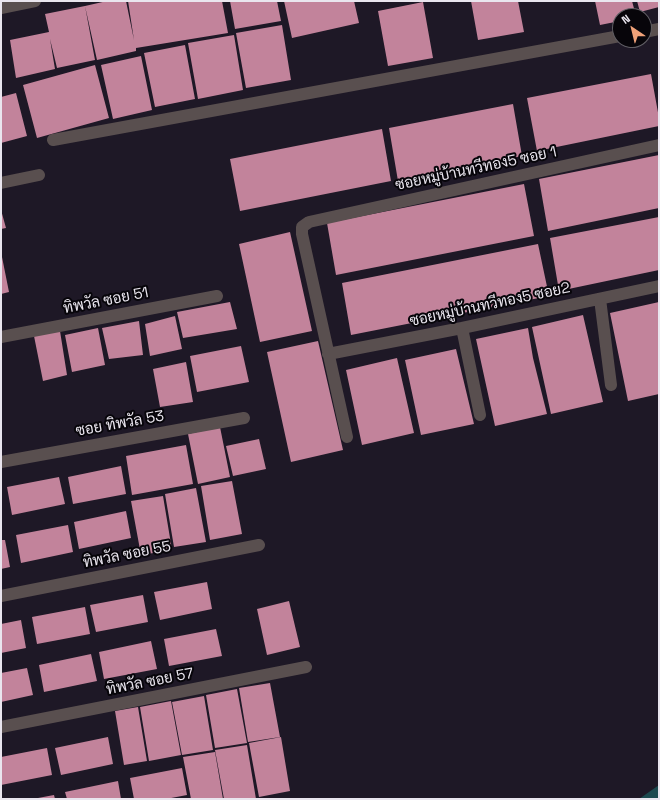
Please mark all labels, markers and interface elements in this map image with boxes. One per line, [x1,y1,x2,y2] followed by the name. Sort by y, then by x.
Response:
[612,8,652,48] north arrow
[619,11,633,27] text: N
[394,143,558,195] street label: ซอยหมู่บ้านทวีทอง5 ซอย 1
[408,279,572,331] street label: ซอยหมู่บ้านทวีทอง5 ซอย2
[62,284,150,318] street label: ทิพวัล ซอย 51
[74,407,166,441] street label: ซอย ทิพวัล 53
[81,538,173,572] street label: ทิพวัล ซอย 55
[105,665,195,699] street label: ทิพวัล ซอย 57

